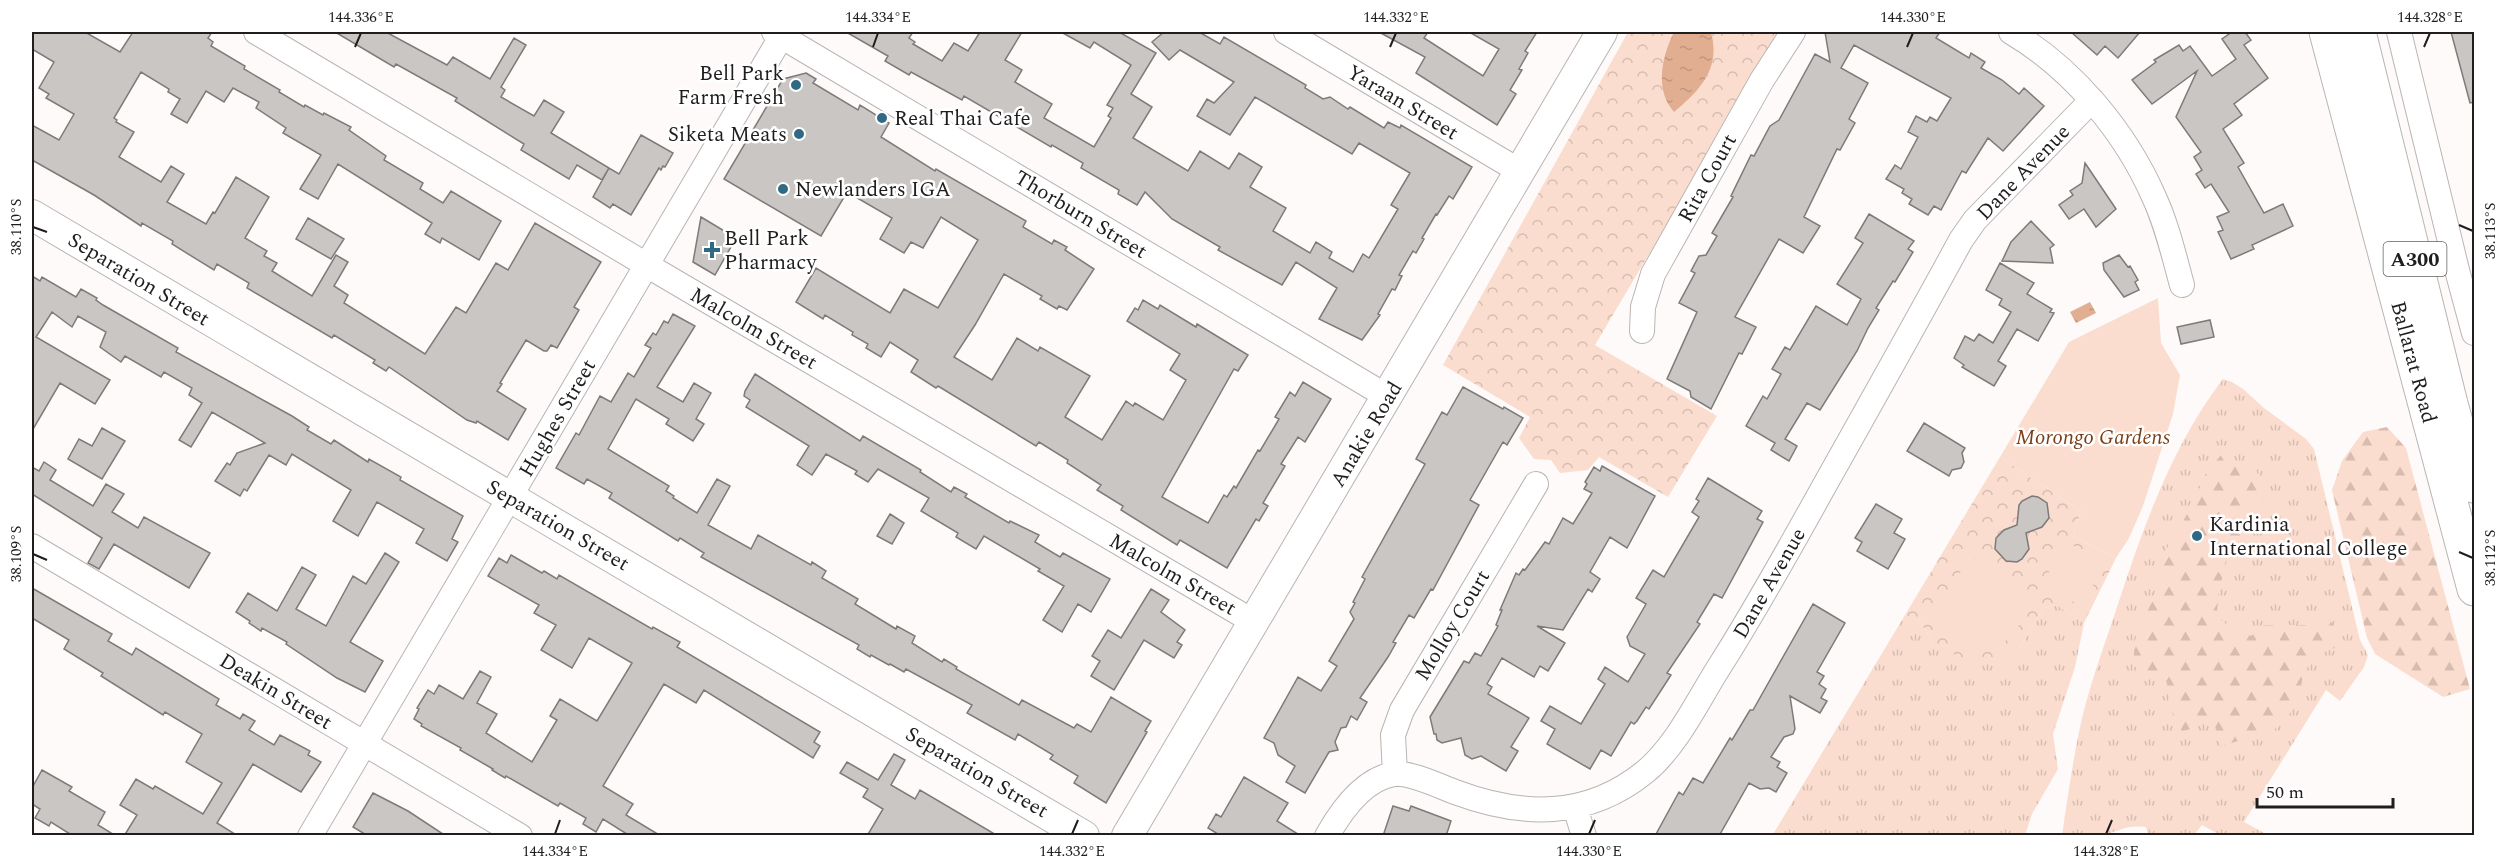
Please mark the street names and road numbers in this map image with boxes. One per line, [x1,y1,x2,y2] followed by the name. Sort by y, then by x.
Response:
[1340,57,1465,149] street label: Yaraan Street
[1969,117,2078,228] street label: Dane Avenue
[1670,128,1746,229] street label: Rita Court
[1008,162,1153,267] street label: Thorburn Street
[61,225,216,335] street label: Separation Street
[2384,242,2446,276] road number: A300
[684,279,823,378] street label: Malcolm Street
[2381,298,2445,427] street label: Ballarat Road
[511,353,605,484] street label: Hughes Street
[1323,375,1411,494] street label: Anakie Road
[480,472,635,580] street label: Separation Street
[1725,522,1815,645] street label: Dane Avenue
[1103,525,1242,624] street label: Malcolm Street
[1407,564,1499,687] street label: Molloy Court
[213,645,338,738] street label: Deakin Street
[899,719,1054,827] street label: Separation Street

